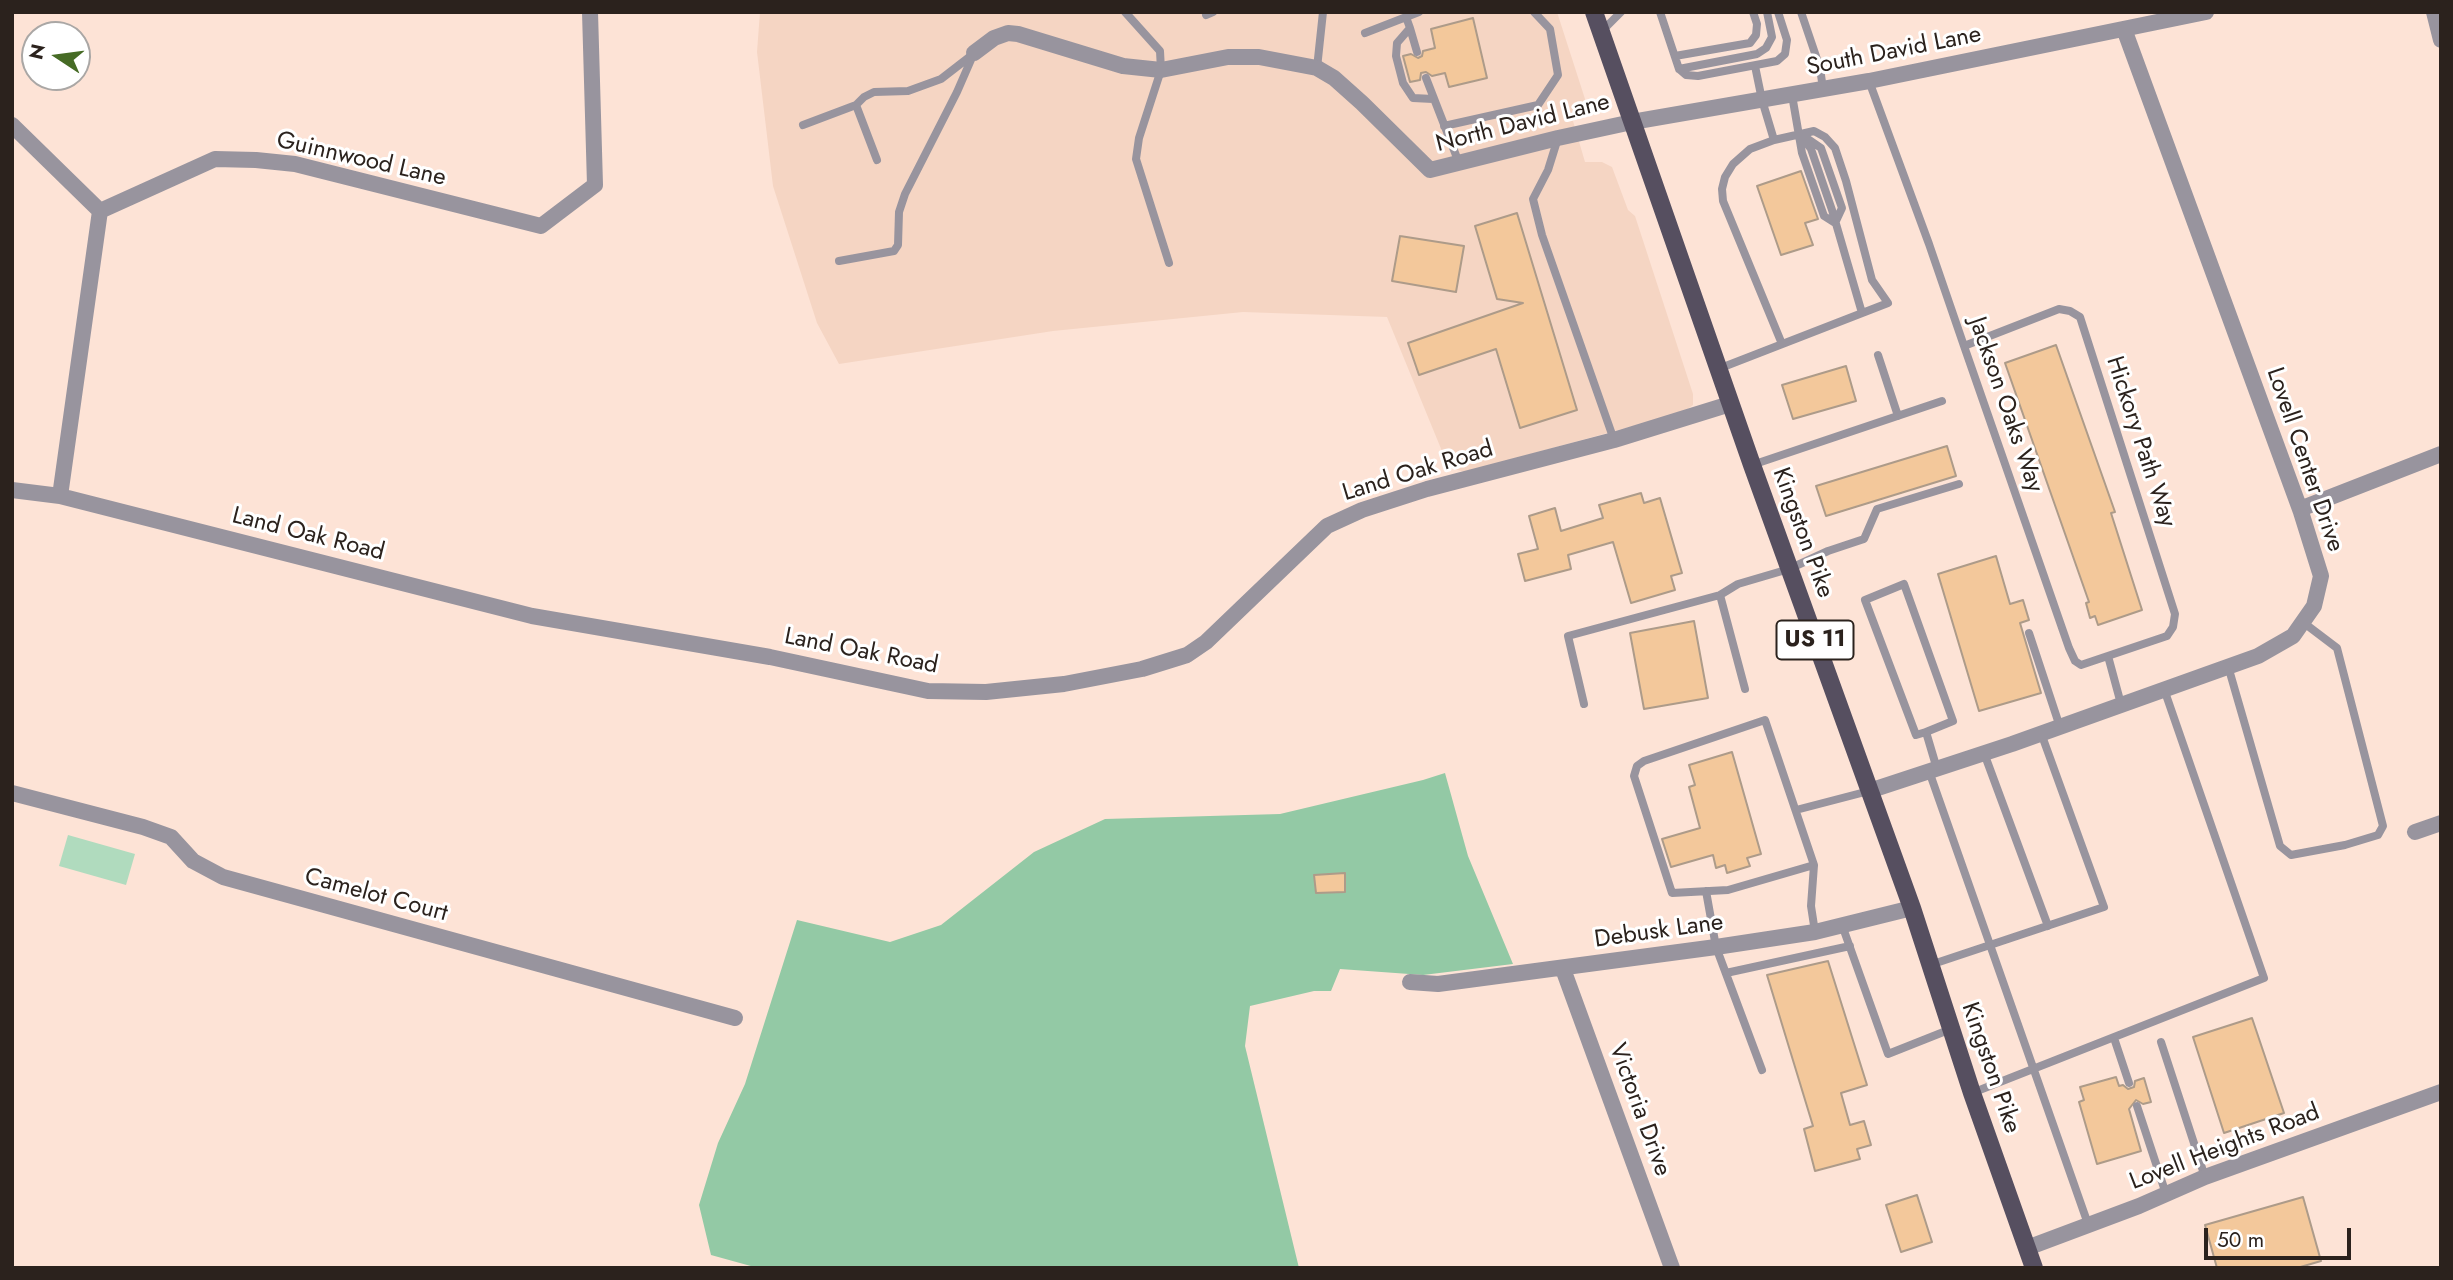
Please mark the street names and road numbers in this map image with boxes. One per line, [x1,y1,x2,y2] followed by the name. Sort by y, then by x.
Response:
[1804,21,1984,83] street label: South David Lane
[1433,88,1613,160] street label: North David Lane
[274,127,448,193] street label: Guinnwood Lane
[1962,314,2048,496] street label: Jackson Oaks Way
[2099,353,2181,531] street label: Hickory Path Way
[2259,364,2349,556] street label: Lovell Center Drive
[1339,435,1497,509] street label: Land Oak Road
[1765,464,1839,602] street label: Kingston Pike
[229,502,387,568] street label: Land Oak Road
[1776,620,1854,660] road number: US 11
[782,623,940,681] street label: Land Oak Road
[301,863,451,929] street label: Camelot Court
[1593,909,1725,955] street label: Debusk Lane
[1954,999,2026,1137] street label: Kingston Pike
[1602,1040,1676,1180] street label: Victoria Drive
[2126,1099,2324,1197] street label: Lovell Heights Road

